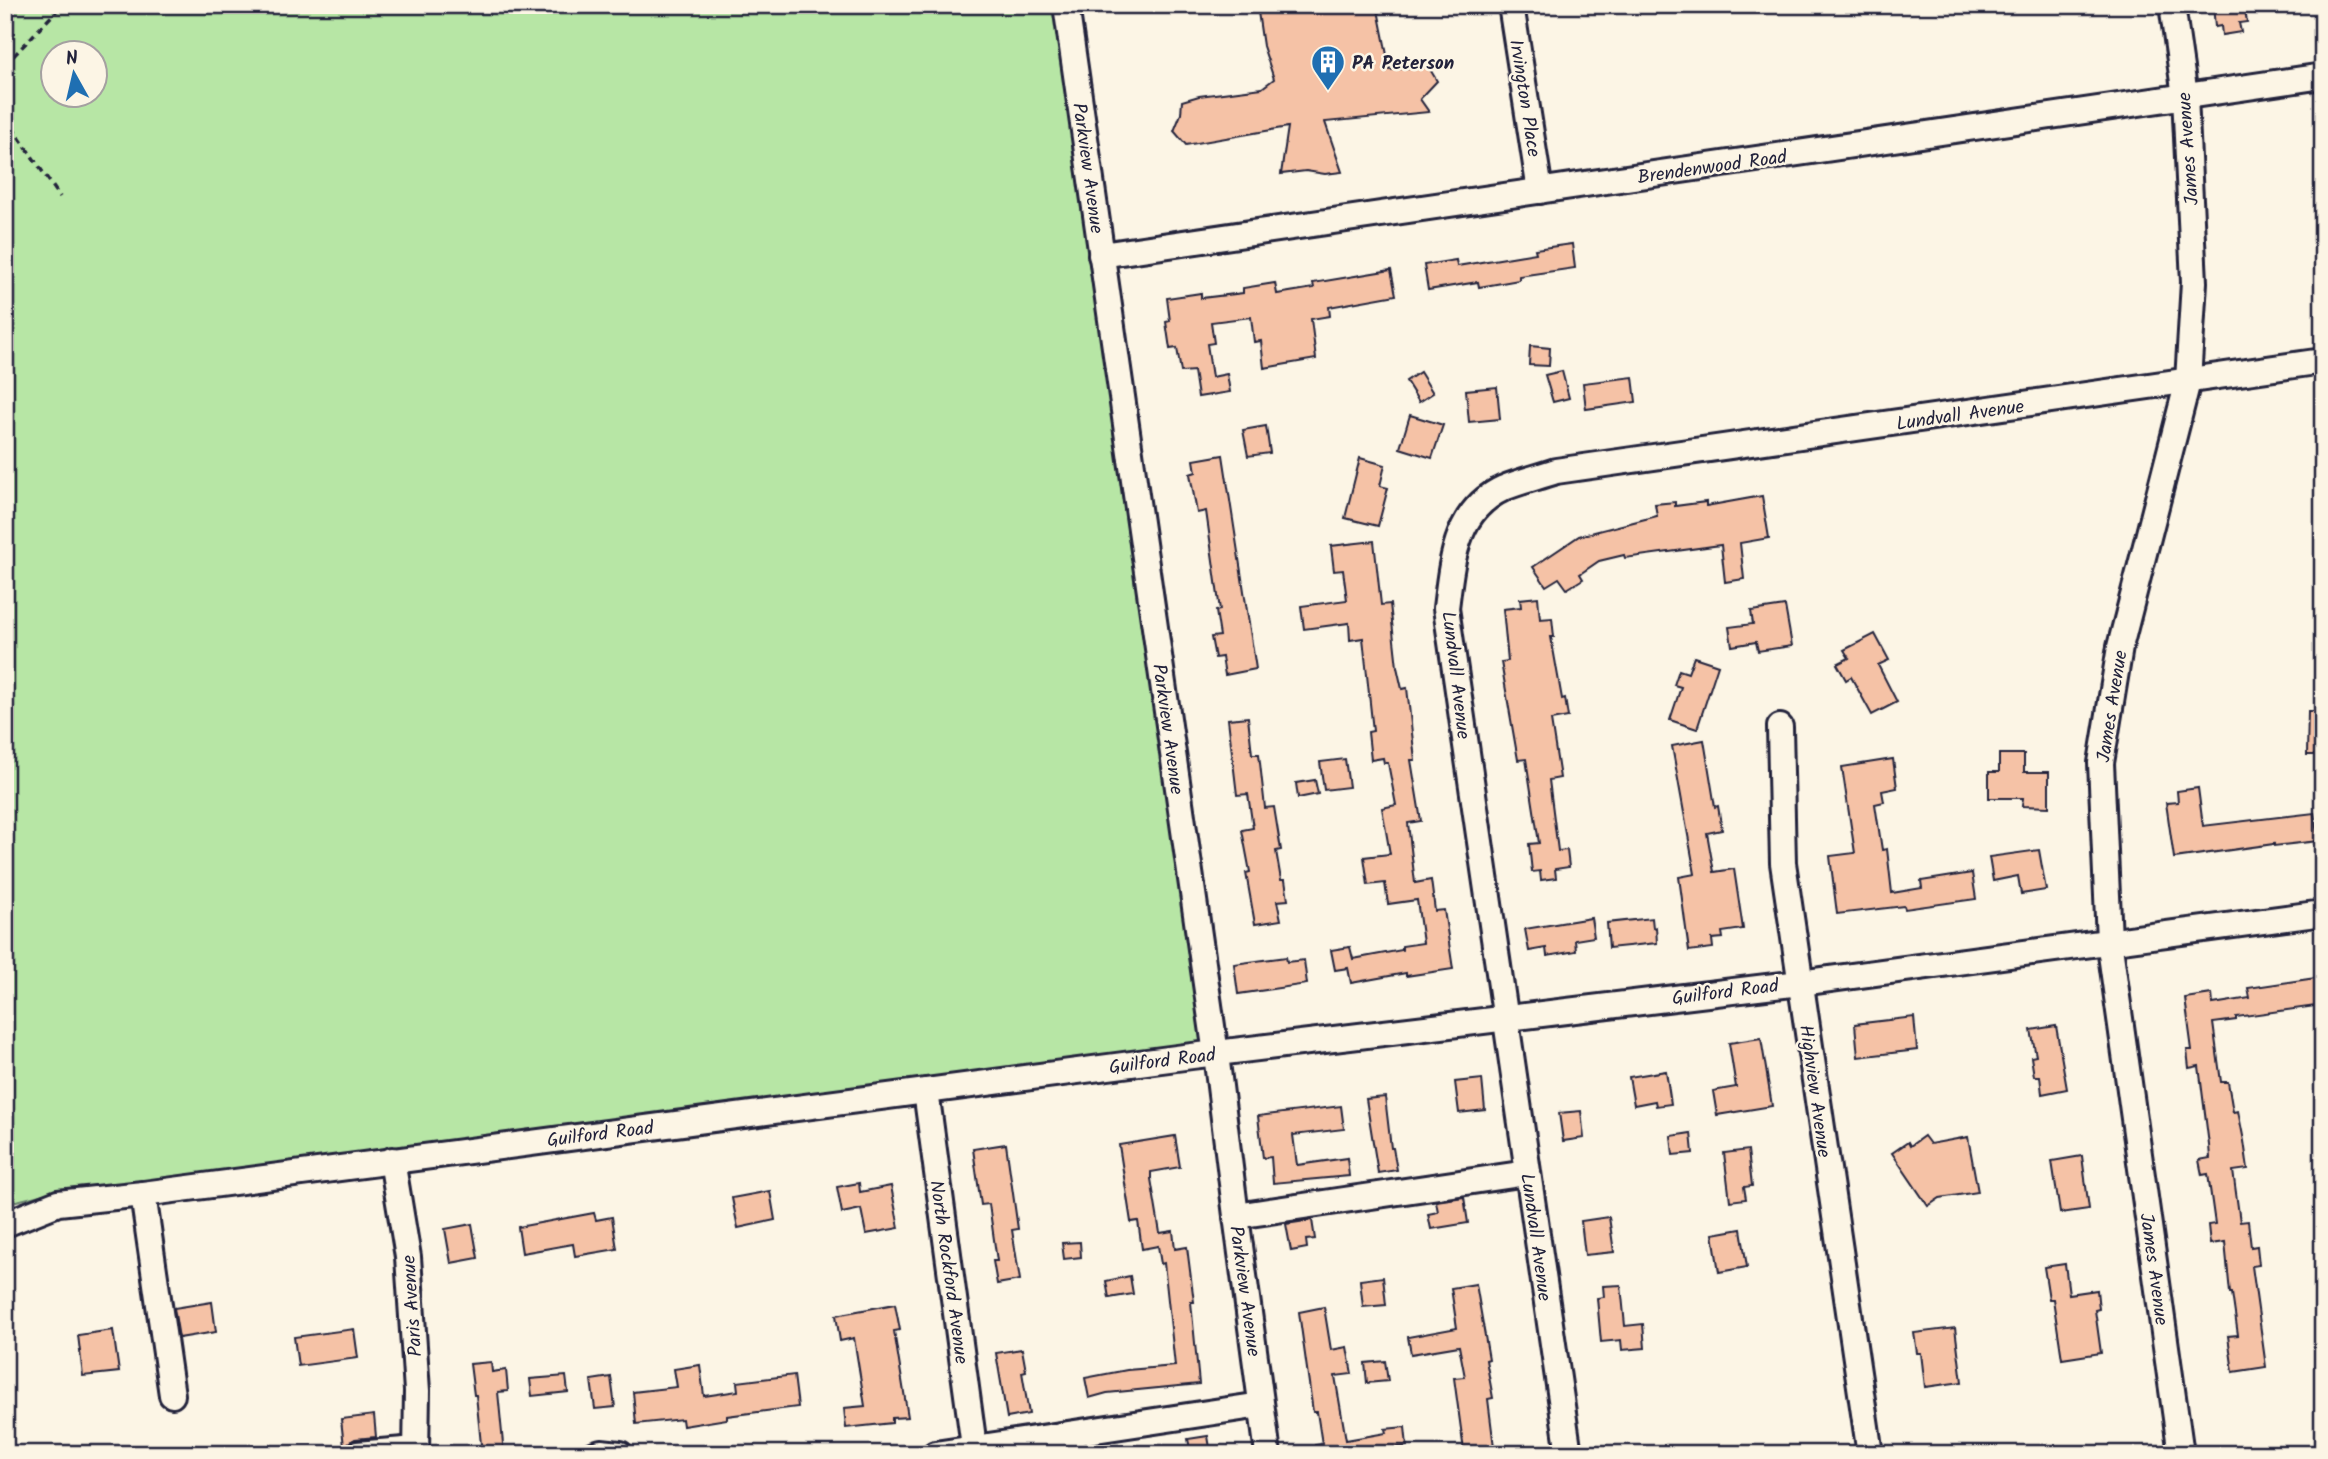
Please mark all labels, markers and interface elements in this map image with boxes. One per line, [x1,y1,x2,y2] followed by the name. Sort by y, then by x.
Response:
[1500,37,1548,160] street label: Irvington Place
[38,38,108,108] north arrow
[64,43,80,75] text: N
[1309,43,1347,92] building icon: PA Peterson
[1352,49,1454,79] place label: PA Peterson
[2170,91,2208,206] street label: James Avenue
[1063,101,1111,236] street label: Parkview Avenue
[1636,143,1789,193] street label: Brendenwood Road
[1894,392,2027,440] street label: Lundvall Avenue
[1432,609,1478,741] street label: Lundvall Avenue
[2089,648,2137,765] street label: James Avenue
[1143,662,1191,797] street label: Parkview Avenue
[1670,972,1781,1014] street label: Guilford Road
[1790,1023,1838,1160] street label: Highview Avenue
[1107,1041,1218,1083] street label: Guilford Road
[545,1114,656,1156] street label: Guilford Road
[1511,1171,1559,1304] street label: Lundvall Avenue
[920,1179,976,1366] street label: North Rockford Avenue
[2130,1211,2176,1328] street label: James Avenue
[1220,1224,1268,1359] street label: Parkview Avenue
[394,1254,432,1358] street label: Paris Avenue

